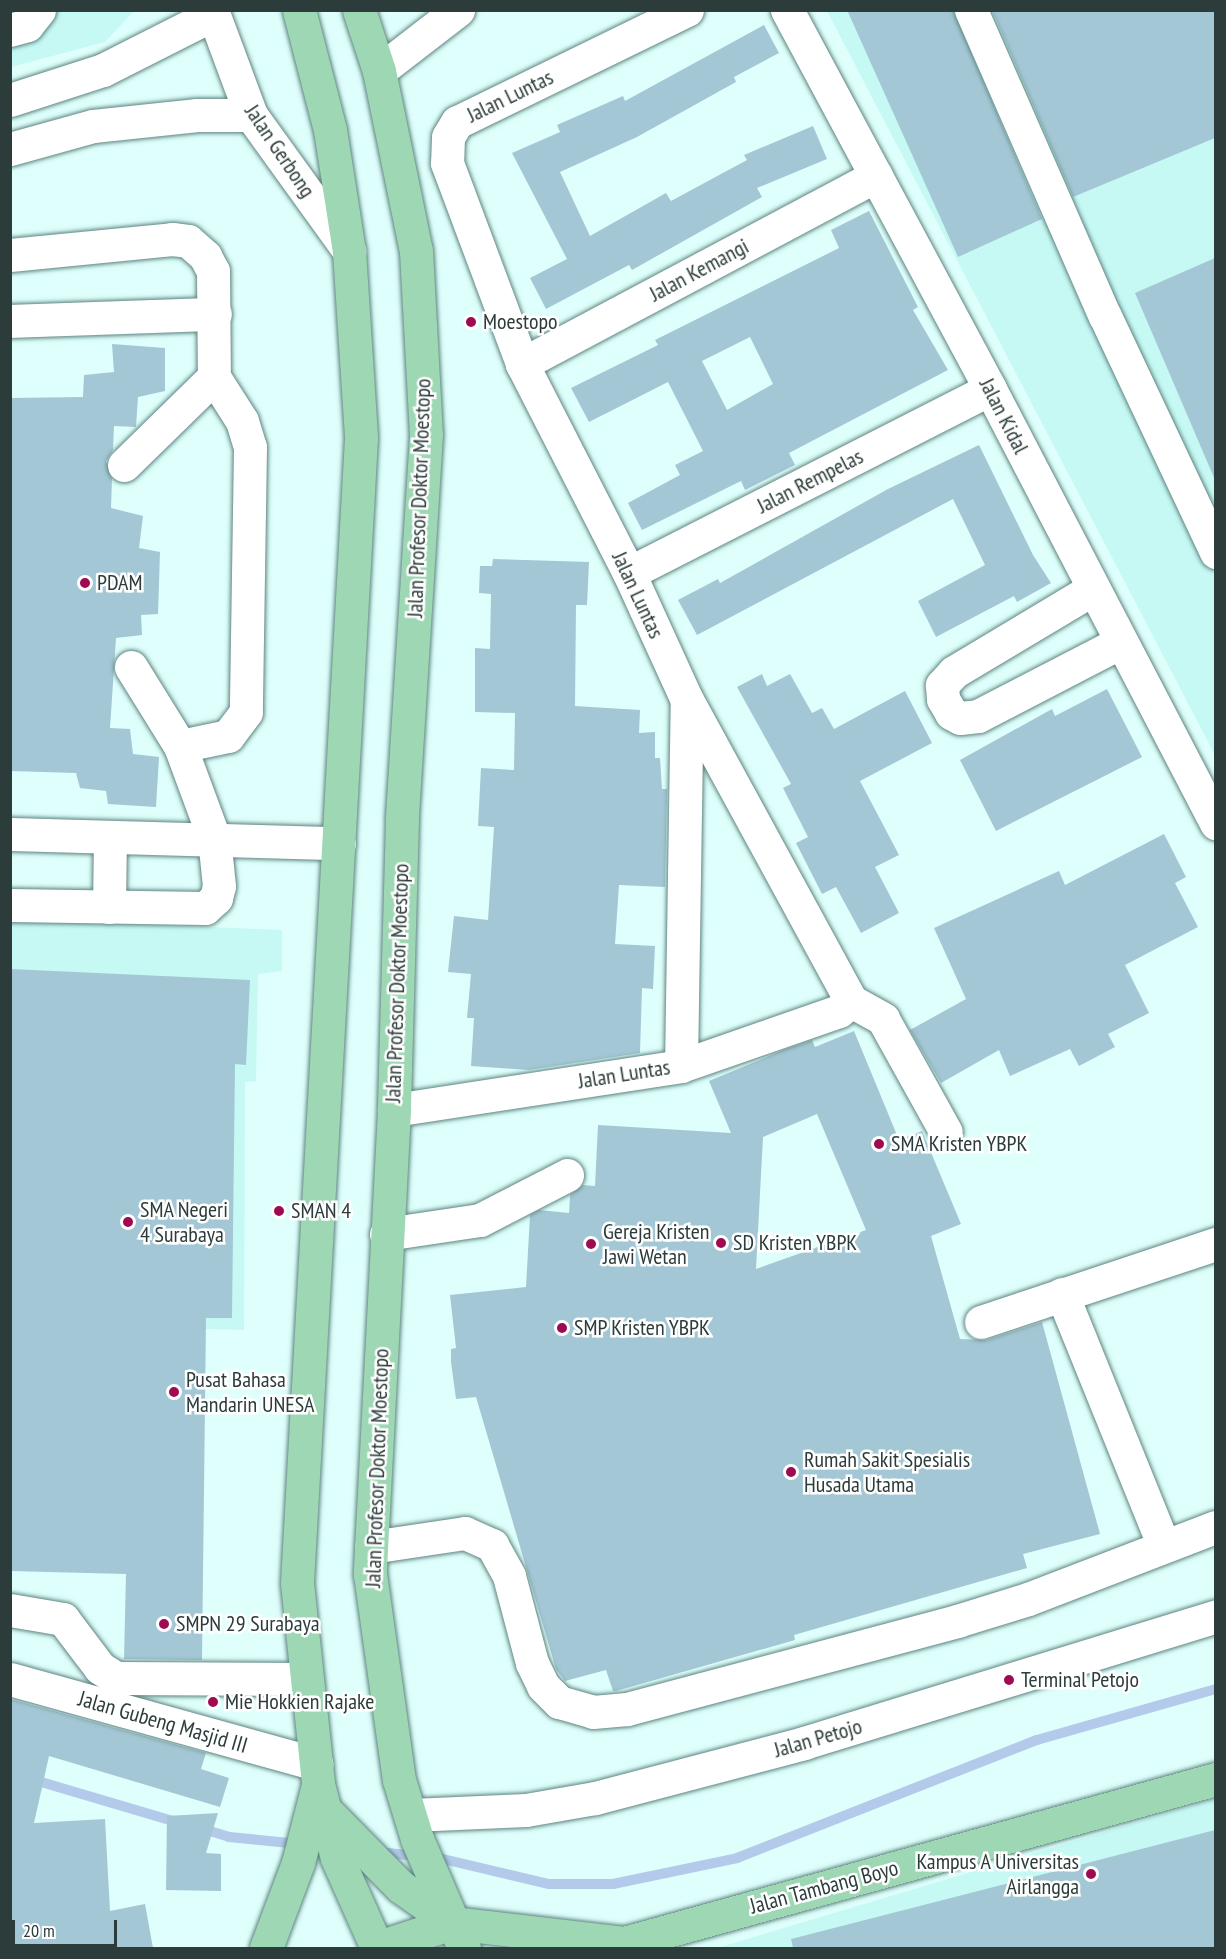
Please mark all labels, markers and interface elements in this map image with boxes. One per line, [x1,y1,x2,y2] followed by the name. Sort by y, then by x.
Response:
[463,64,557,128] street label: Jalan Luntas
[239,99,321,203] street label: Jalan Gerbong
[645,233,753,307] street label: Jalan Kemangi
[483,309,557,335] place label: Moestopo
[464,315,478,329] marker: Moestopo
[974,374,1034,458] street label: Jalan Kidal
[402,378,436,618] street label: Jalan Profesor Doktor Moestopo
[753,443,867,519] street label: Jalan Rempelas
[606,547,670,643] street label: Jalan Luntas
[97,570,142,596] place label: PDAM
[78,576,92,590] marker: PDAM
[380,863,414,1103] street label: Jalan Profesor Doktor Moestopo
[576,1054,672,1094] street label: Jalan Luntas
[891,1131,1029,1157] place label: SMA Kristen YBPK
[872,1137,886,1151] marker: SMA Kristen YBPK
[140,1196,229,1248] place label: SMA Negeri 4 Surabaya
[291,1198,351,1224] place label: SMAN 4
[272,1204,286,1218] marker: SMAN 4
[121,1215,135,1229] marker: SMA Negeri 4 Surabaya
[603,1218,709,1270] place label: Gereja Kristen Jawi Wetan
[733,1230,858,1256] place label: SD Kristen YBPK
[714,1236,728,1250] marker: SD Kristen YBPK
[584,1237,598,1251] marker: Gereja Kristen Jawi Wetan
[574,1315,711,1341] place label: SMP Kristen YBPK
[555,1321,569,1335] marker: SMP Kristen YBPK
[360,1348,394,1588] street label: Jalan Profesor Doktor Moestopo
[186,1366,314,1418] place label: Pusat Bahasa Mandarin UNESA
[167,1385,181,1399] marker: Pusat Bahasa Mandarin UNESA
[804,1446,970,1498] place label: Rumah Sakit Spesialis Husada Utama
[782,1463,800,1481] marker: Rumah Sakit Spesialis Husada Utama
[176,1611,320,1637] place label: SMPN 29 Surabaya
[157,1617,171,1631] marker: SMPN 29 Surabaya
[1021,1667,1139,1693] place label: Terminal Petojo
[1002,1673,1016,1687] marker: Terminal Petojo
[75,1685,251,1759] street label: Jalan Gubeng Masjid III
[225,1689,374,1715] place label: Mie Hokkien Rajake
[206,1695,220,1709] marker: Mie Hokkien Rajake
[771,1713,865,1763] street label: Jalan Petojo
[915,1848,1079,1900] place label: Kampus A Universitas Airlangga
[747,1854,901,1920] street label: Jalan Tambang Boyo
[1084,1867,1098,1881] marker: Kampus A Universitas Airlangga
[15,1908,120,1946] scale bar
[23,1919,55,1942] text: 20 m

